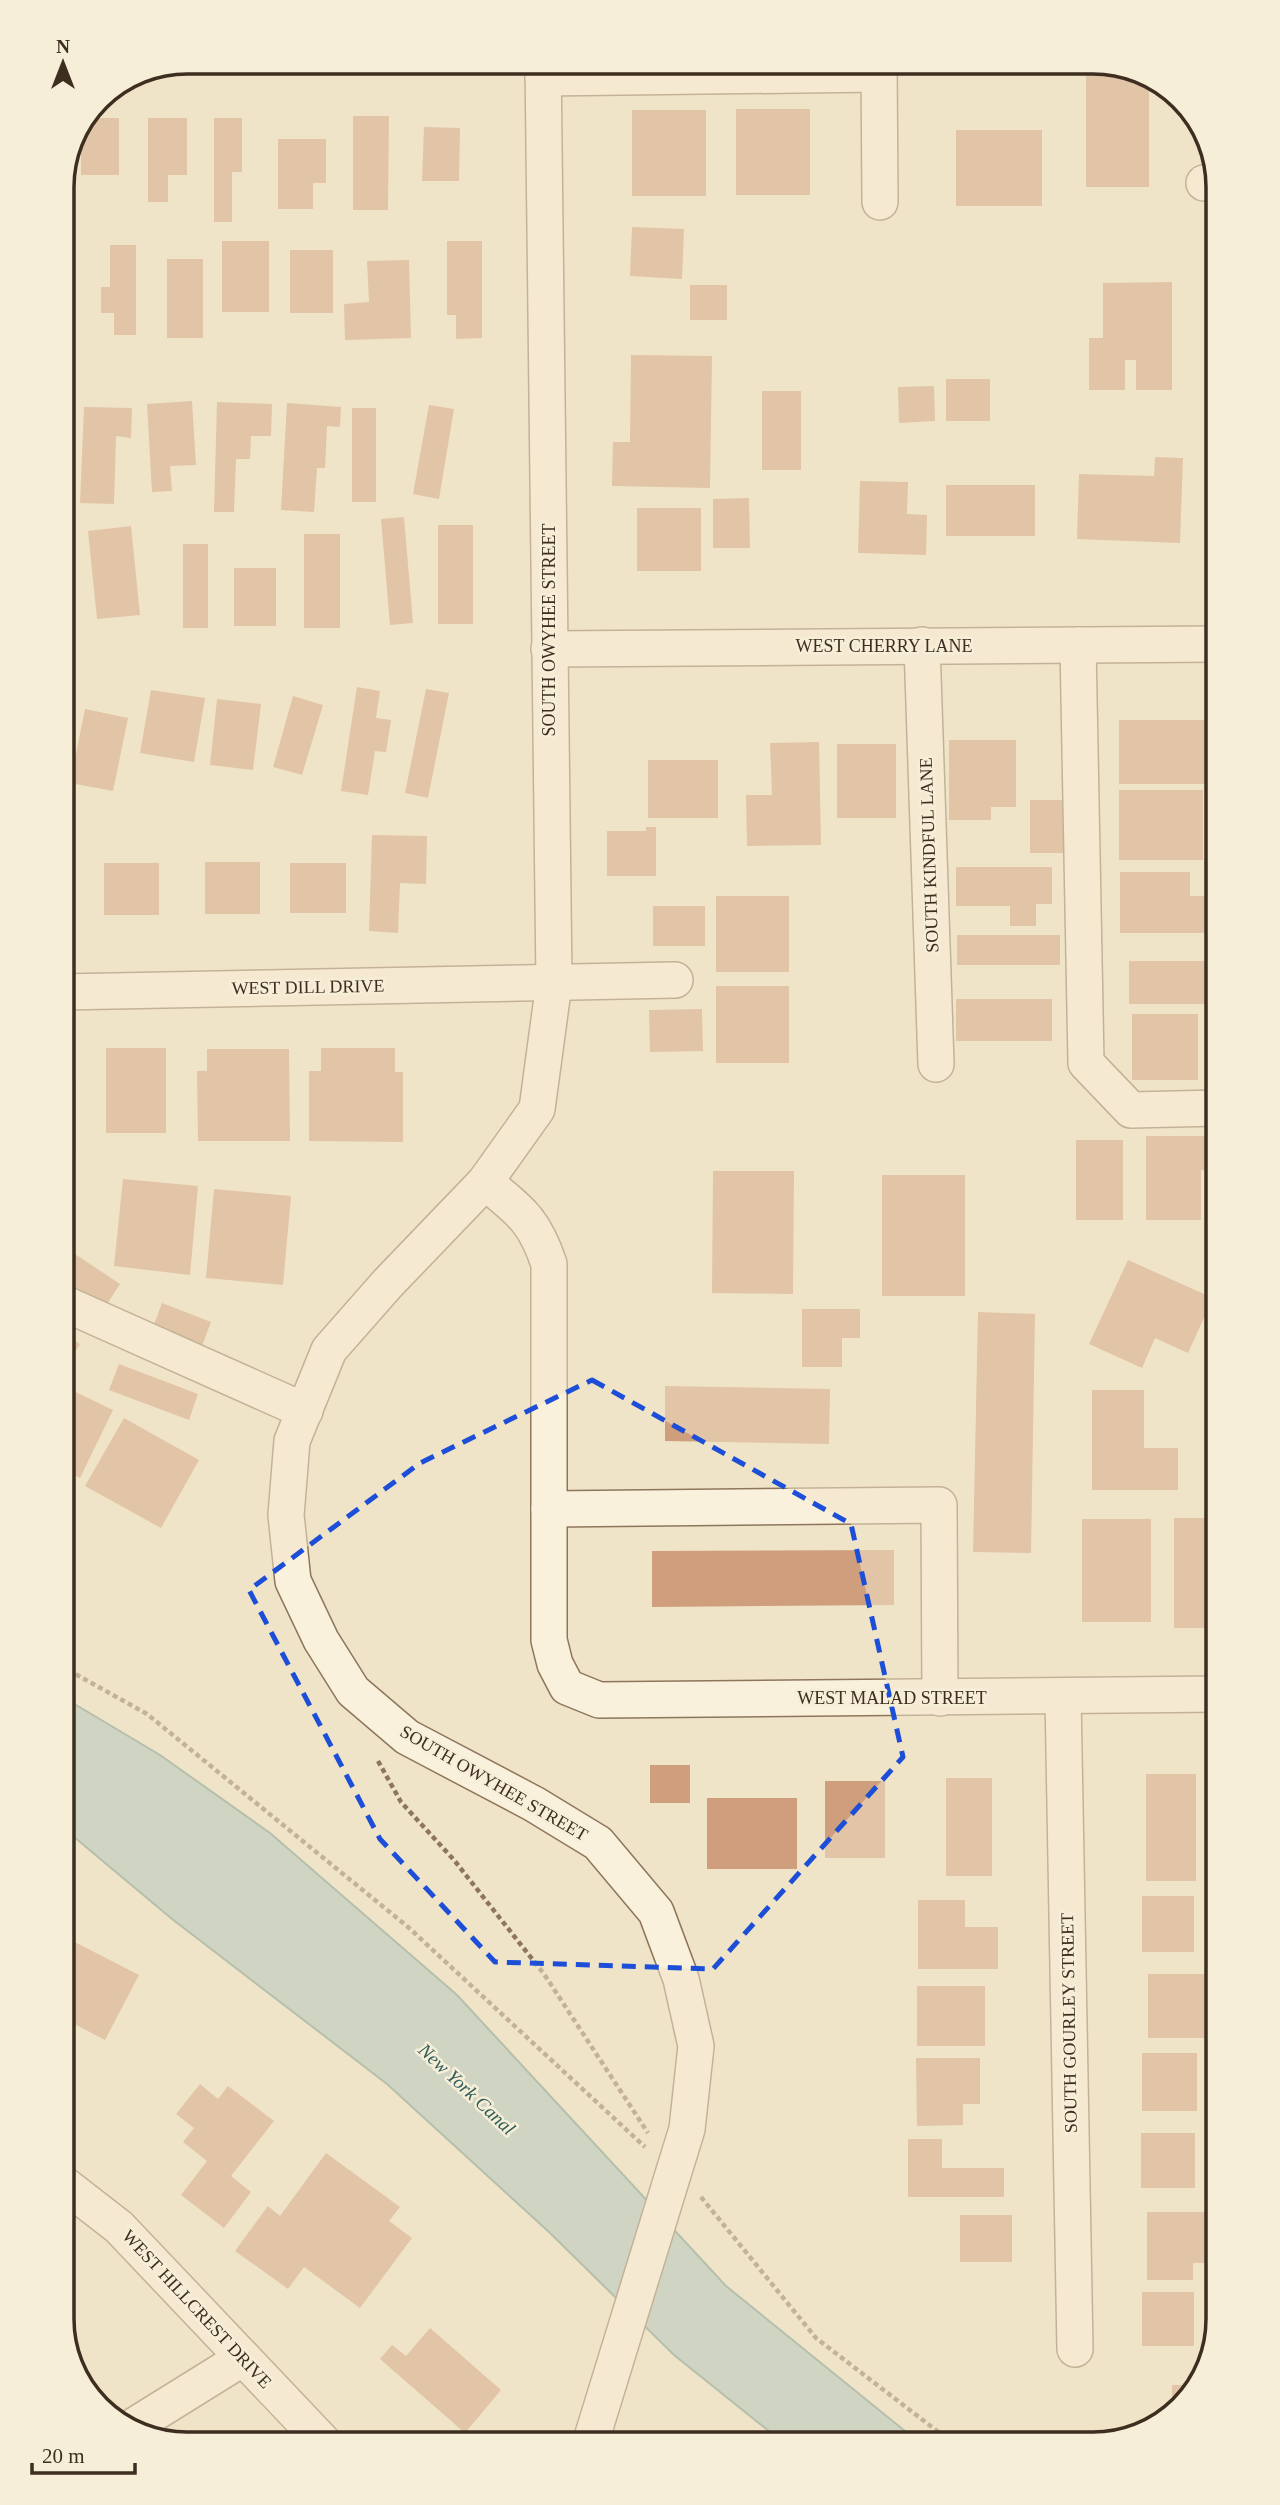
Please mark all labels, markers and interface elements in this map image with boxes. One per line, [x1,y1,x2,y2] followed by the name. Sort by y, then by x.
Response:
[28,28,98,98] north arrow
[56,36,70,57] text: N
[539,524,559,736] street label: SOUTH OWYHEE STREET
[795,636,973,656] street label: WEST CHERRY LANE
[916,757,942,953] street label: SOUTH KINDFUL LANE
[231,976,385,998] street label: WEST DILL DRIVE
[797,1688,987,1708] street label: WEST MALAD STREET
[397,1721,591,1845] street label: SOUTH OWYHEE STREET
[1057,1913,1081,2133] street label: SOUTH GOURLEY STREET
[414,2038,519,2139] water label: New York Canal
[118,2226,276,2392] street label: WEST HILLCREST DRIVE
[32,2432,135,2476] scale bar
[42,2444,85,2468] text: 20 m

